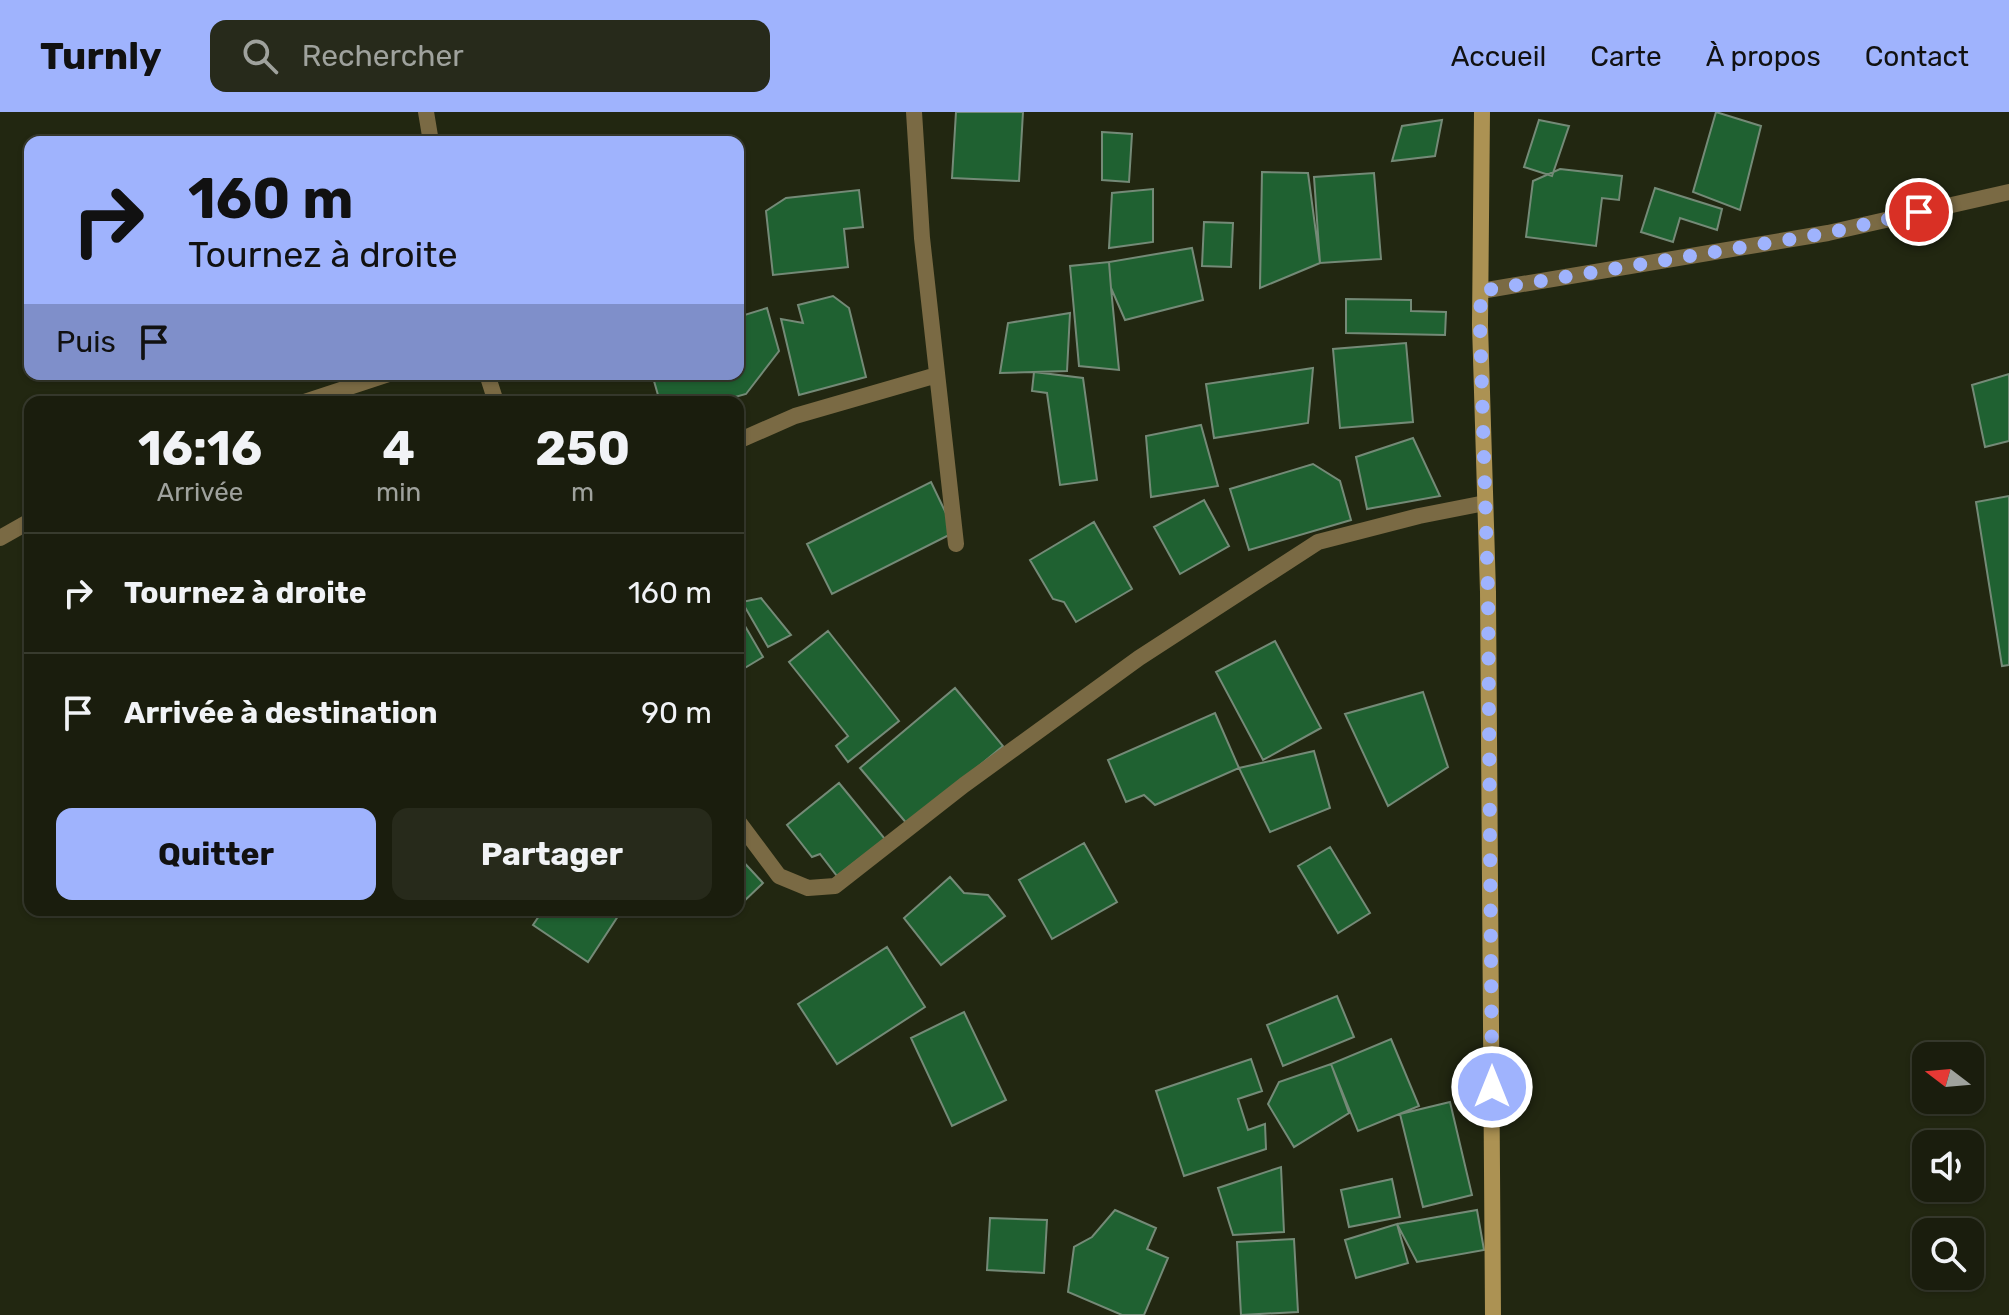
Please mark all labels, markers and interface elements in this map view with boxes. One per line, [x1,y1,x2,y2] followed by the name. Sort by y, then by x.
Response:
[210,20,770,92] search box
[40,33,162,79] text: Turnly
[238,34,282,78] icon: search
[302,38,464,74] text: Rechercher
[1451,40,1546,73] text: Accueil
[1590,40,1662,73] text: Carte
[1706,40,1821,73] text: À propos
[1865,40,1969,73] text: Contact
[188,166,354,232] text: 160 m
[56,168,160,272] icon: right
[1885,178,1953,246] pin
[1897,190,1941,234] icon: arrive
[188,233,458,276] text: Tournez à droite
[132,320,176,364] icon: arrive
[56,324,116,360] text: Puis
[138,420,262,477] text: 16:16
[382,420,415,477] text: 4
[535,420,630,477] text: 250
[157,477,243,508] text: Arrivée
[376,477,421,508] text: min
[571,477,594,508] text: m
[56,571,100,615] icon: right
[124,575,367,611] text: Tournez à droite
[628,575,712,611] text: 160 m
[56,691,100,735] icon: arrive
[124,695,438,731] text: Arrivée à destination
[641,695,712,731] text: 90 m
[56,808,376,900] button: Quitter
[392,808,712,900] button: Partager
[1912,1042,1984,1114] north arrow
[1912,1042,1984,1290] map controls
[1450,1045,1534,1129] position arrow
[1912,1130,1984,1202] button: sound
[1912,1218,1984,1290] button: search

